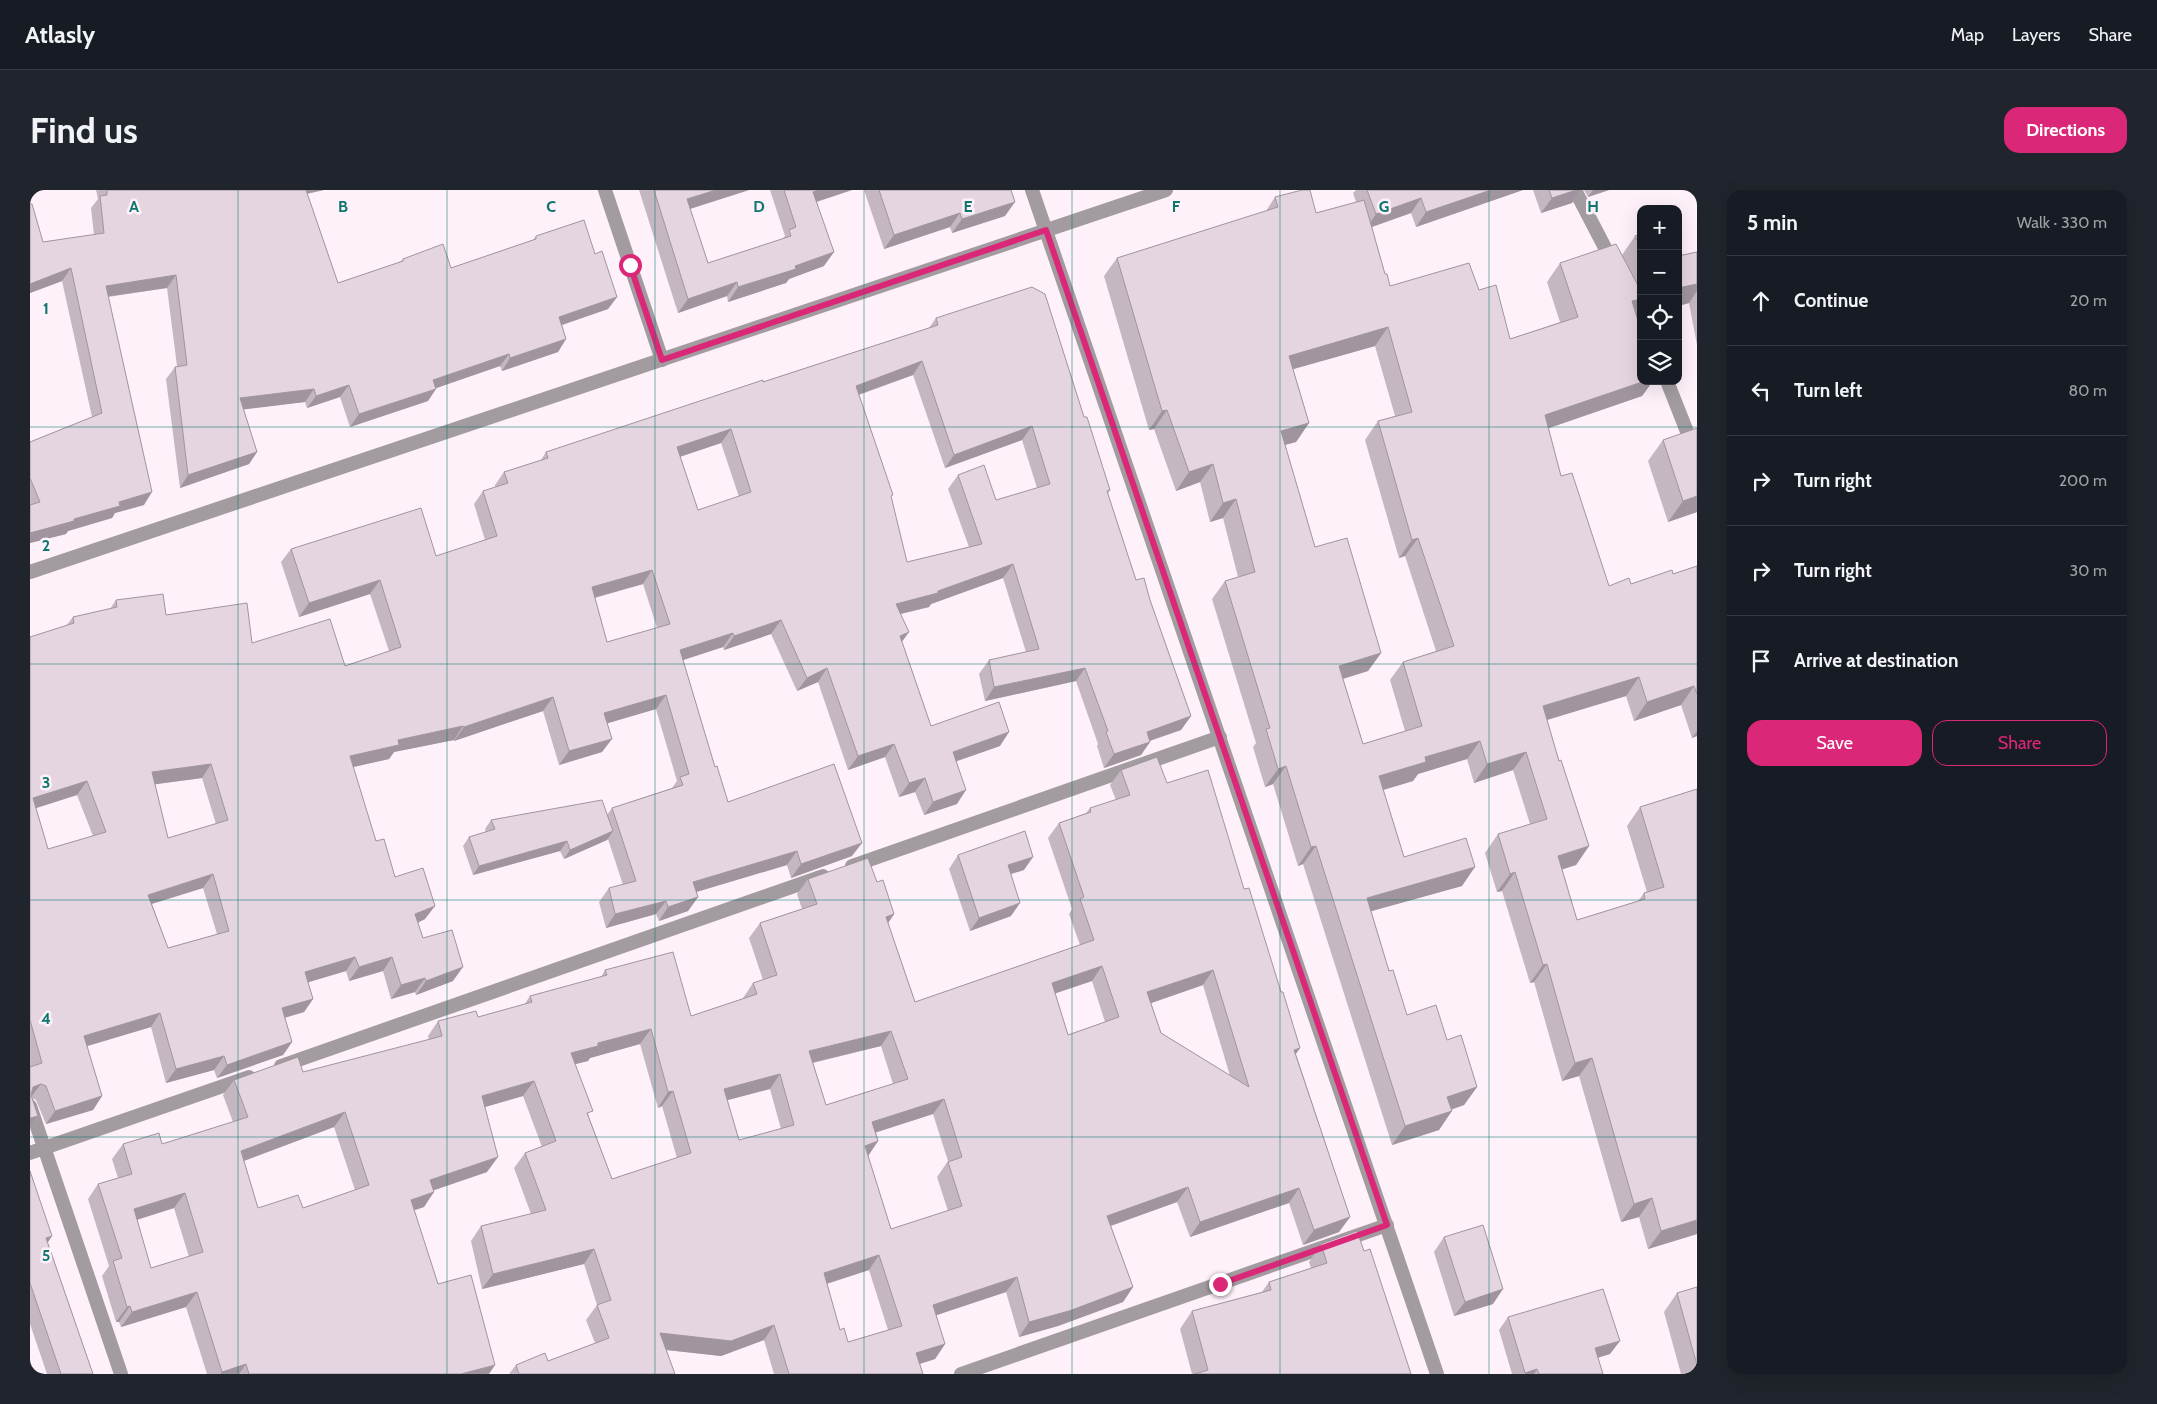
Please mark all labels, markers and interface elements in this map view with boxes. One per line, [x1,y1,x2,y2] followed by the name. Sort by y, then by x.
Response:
[25,20,95,49] text: Atlasly
[1951,24,1984,46] text: Map
[2012,24,2061,46] text: Layers
[2089,24,2132,46] text: Share
[2004,107,2127,153] button: Directions
[30,109,138,152] text: Find us
[129,197,139,216] text: A
[338,197,348,216] text: B
[546,197,556,216] text: C
[753,197,765,216] text: D
[963,197,973,216] text: E
[1172,197,1181,216] text: F
[1379,197,1389,216] text: G
[1587,197,1599,216] text: H
[1637,205,1682,385] map controls
[1637,205,1682,250] button: +
[1747,210,1798,235] text: 5 min
[2017,213,2107,232] text: Walk · 330 m
[1637,250,1682,295] button: −
[619,254,642,277] route start
[1747,287,1775,315] icon: ahead
[1794,289,1868,312] text: Continue
[2070,291,2107,310] text: 20 m
[1637,295,1682,340] button: locate
[43,299,49,318] text: 1
[1637,340,1682,385] button: layers
[1747,377,1775,405] icon: left
[1794,379,1862,402] text: Turn left
[2069,381,2107,400] text: 80 m
[1747,467,1775,495] icon: right
[1794,469,1872,492] text: Turn right
[2059,471,2107,490] text: 200 m
[42,536,50,555] text: 2
[1747,557,1775,585] icon: right
[1794,559,1872,582] text: Turn right
[2070,561,2107,580] text: 30 m
[1747,647,1775,675] icon: arrive
[1794,649,1958,672] text: Arrive at destination
[1747,720,1922,766] button: Save
[1932,720,2107,766] button: Share
[42,773,50,792] text: 3
[41,1009,51,1028] text: 4
[42,1246,50,1265] text: 5
[1209,1273,1232,1296] route end

